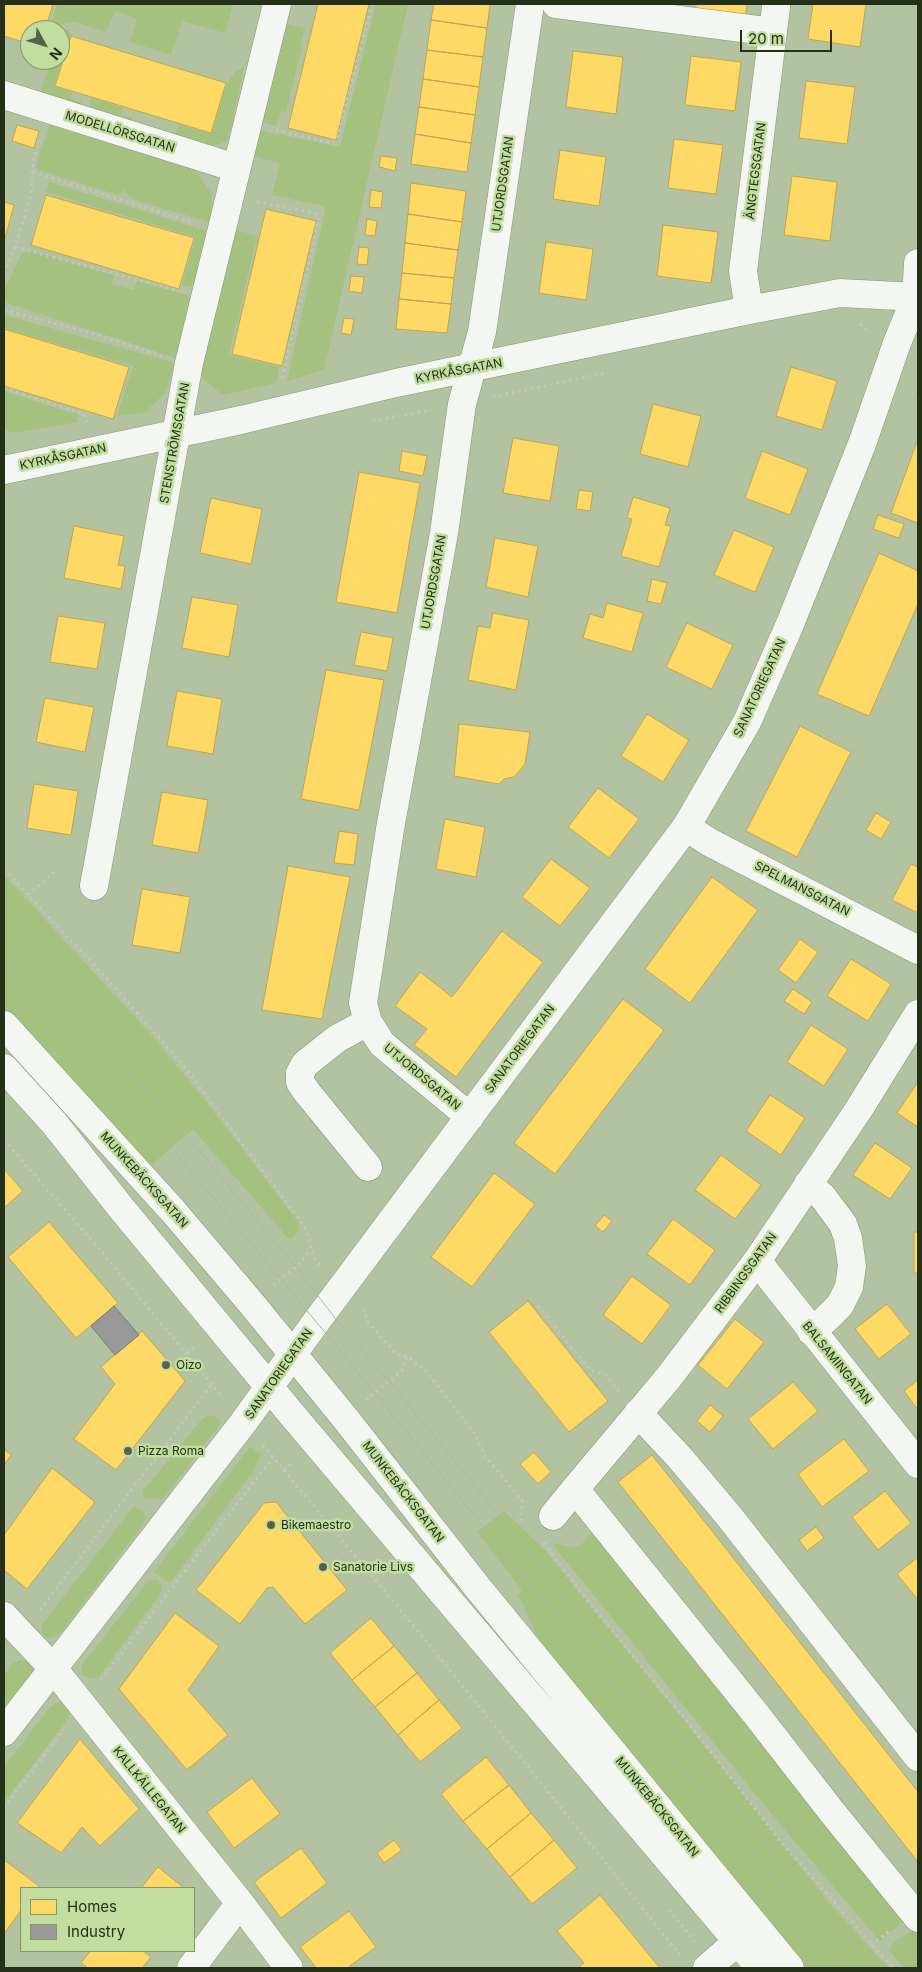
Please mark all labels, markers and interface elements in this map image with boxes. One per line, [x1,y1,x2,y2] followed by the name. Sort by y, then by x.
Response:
[20,20,70,70] north arrow
[742,20,834,52] scale bar
[748,29,784,48] text: 20 m
[46,45,66,64] text: N
[64,108,176,156] street label: MODELLÖRSGATAN
[743,122,769,220] street label: ÄNGTEGSGATAN
[489,136,517,232] street label: UTJORDSGATAN
[414,356,504,386] street label: KYRKÅSGATAN
[157,381,193,505] street label: STENSTRÖMSGATAN
[18,441,108,473] street label: KYRKÅSGATAN
[419,534,449,630] street label: UTJORDSGATAN
[731,636,789,740] street label: SANATORIEGATAN
[752,859,852,919] street label: SPELMANSGATAN
[482,1002,558,1096] street label: SANATORIEGATAN
[381,1041,463,1113] street label: UTJORDSGATAN
[97,1129,191,1231] street label: MUNKEBÄCKSGATAN
[712,1230,780,1316] street label: RIBBINGSGATAN
[799,1319,875,1407] street label: BALSAMINGATAN
[242,1326,316,1422] street label: SANATORIEGATAN
[176,1358,202,1372] place label: Oizo
[160,1359,172,1371] marker: Oizo
[359,1439,447,1545] street label: MUNKEBÄCKSGATAN
[138,1444,204,1458] place label: Pizza Roma
[122,1445,134,1457] marker: Pizza Roma
[281,1518,351,1532] place label: Bikemaestro
[265,1519,277,1531] marker: Bikemaestro
[333,1560,413,1574] place label: Sanatorie Livs
[317,1561,329,1573] marker: Sanatorie Livs
[110,1744,188,1836] street label: KALLKÄLLEGATAN
[612,1754,702,1860] street label: MUNKEBÄCKSGATAN
[20,1887,195,1952] legend
[67,1897,117,1916] text: Homes
[67,1922,125,1941] text: Industry

